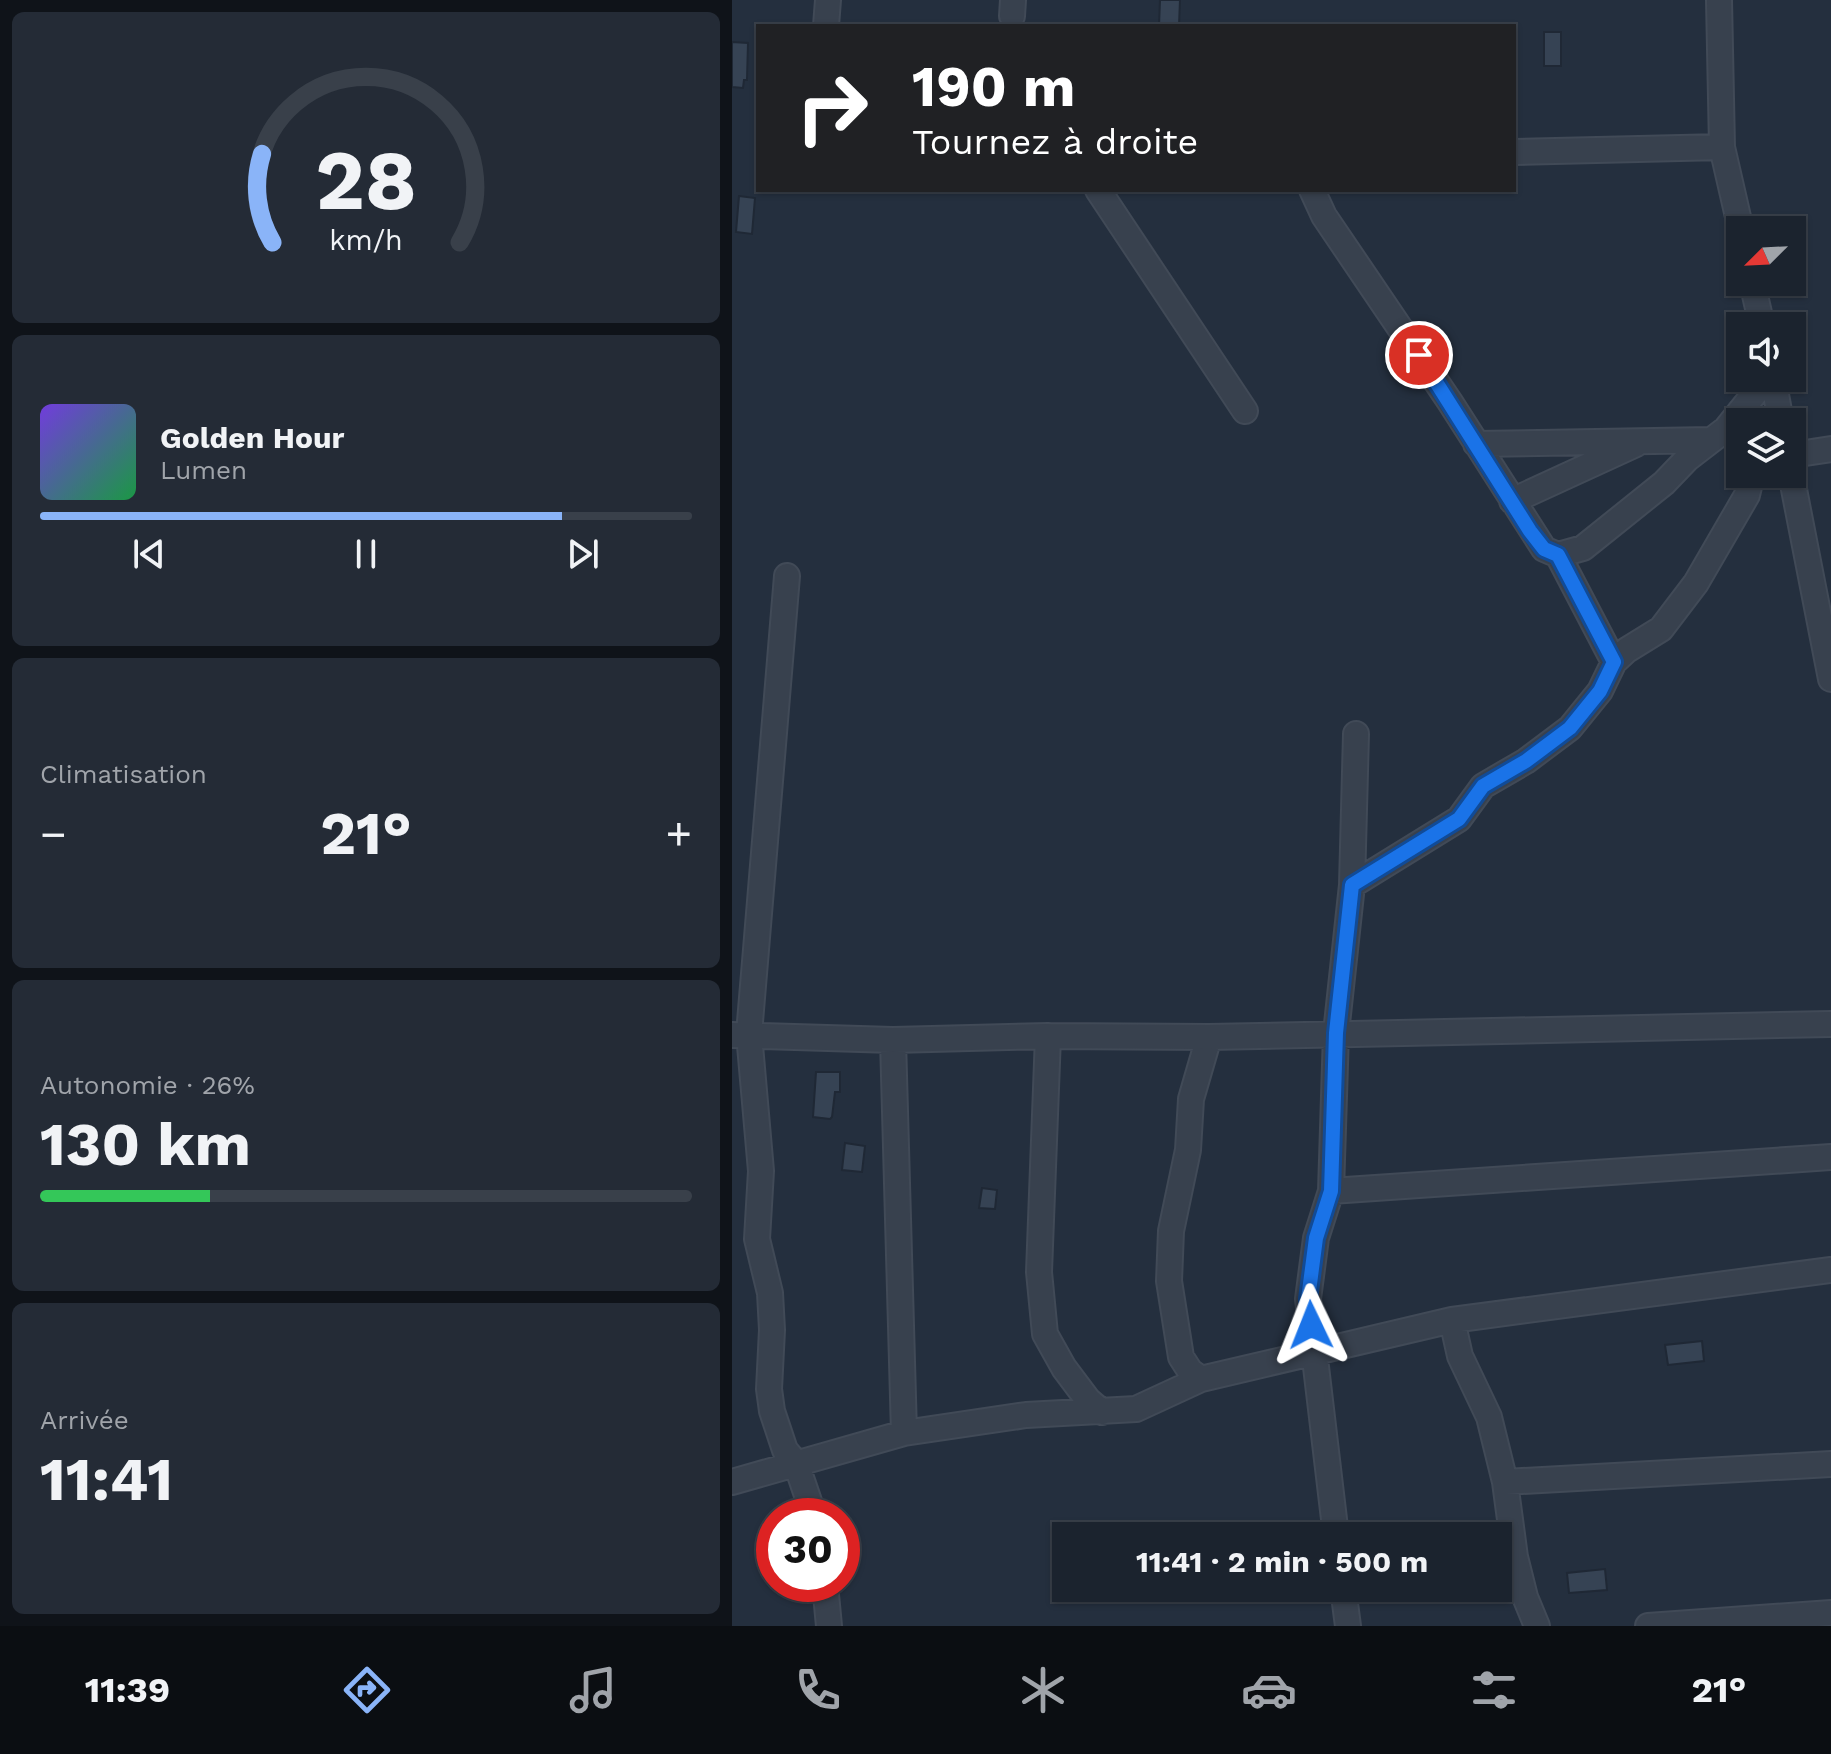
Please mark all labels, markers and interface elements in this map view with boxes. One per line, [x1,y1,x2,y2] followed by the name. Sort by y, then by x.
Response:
[912,54,1075,120] text: 190 m
[780,56,884,160] icon: right
[912,121,1198,163] text: Tournez à droite
[315,132,417,229] text: 28
[1726,216,1806,296] north arrow
[1726,216,1806,488] map controls
[329,224,403,258] text: km/h
[1726,312,1806,392] button: sound
[1385,321,1453,389] pin
[1397,333,1441,377] icon: arrive
[1726,408,1806,488] button: layers
[160,420,344,455] text: Golden Hour
[160,455,247,485] text: Lumen
[127,532,171,576] icon: previous
[344,532,388,576] icon: pause
[561,532,605,576] icon: next
[40,759,207,789] text: Climatisation
[320,798,412,869] text: 21°
[40,808,67,860] text: −
[665,808,692,860] text: +
[40,1070,255,1100] text: Autonomie · 26%
[40,1109,251,1180] text: 130 km
[1269,1283,1353,1367] position arrow
[40,1405,129,1435] text: Arrivée
[40,1444,173,1515] text: 11:41
[756,1498,860,1602] speed limit sign: 30
[1136,1544,1428,1579] text: 11:41 · 2 min · 500 m
[339,1662,395,1718] icon: directions
[565,1662,621,1718] icon: music
[790,1662,846,1718] icon: phone
[1015,1662,1071,1718] icon: climate
[1241,1662,1297,1718] icon: car
[1466,1662,1522,1718] icon: filters
[85,1669,170,1711] text: 11:39
[1692,1669,1746,1711] text: 21°

